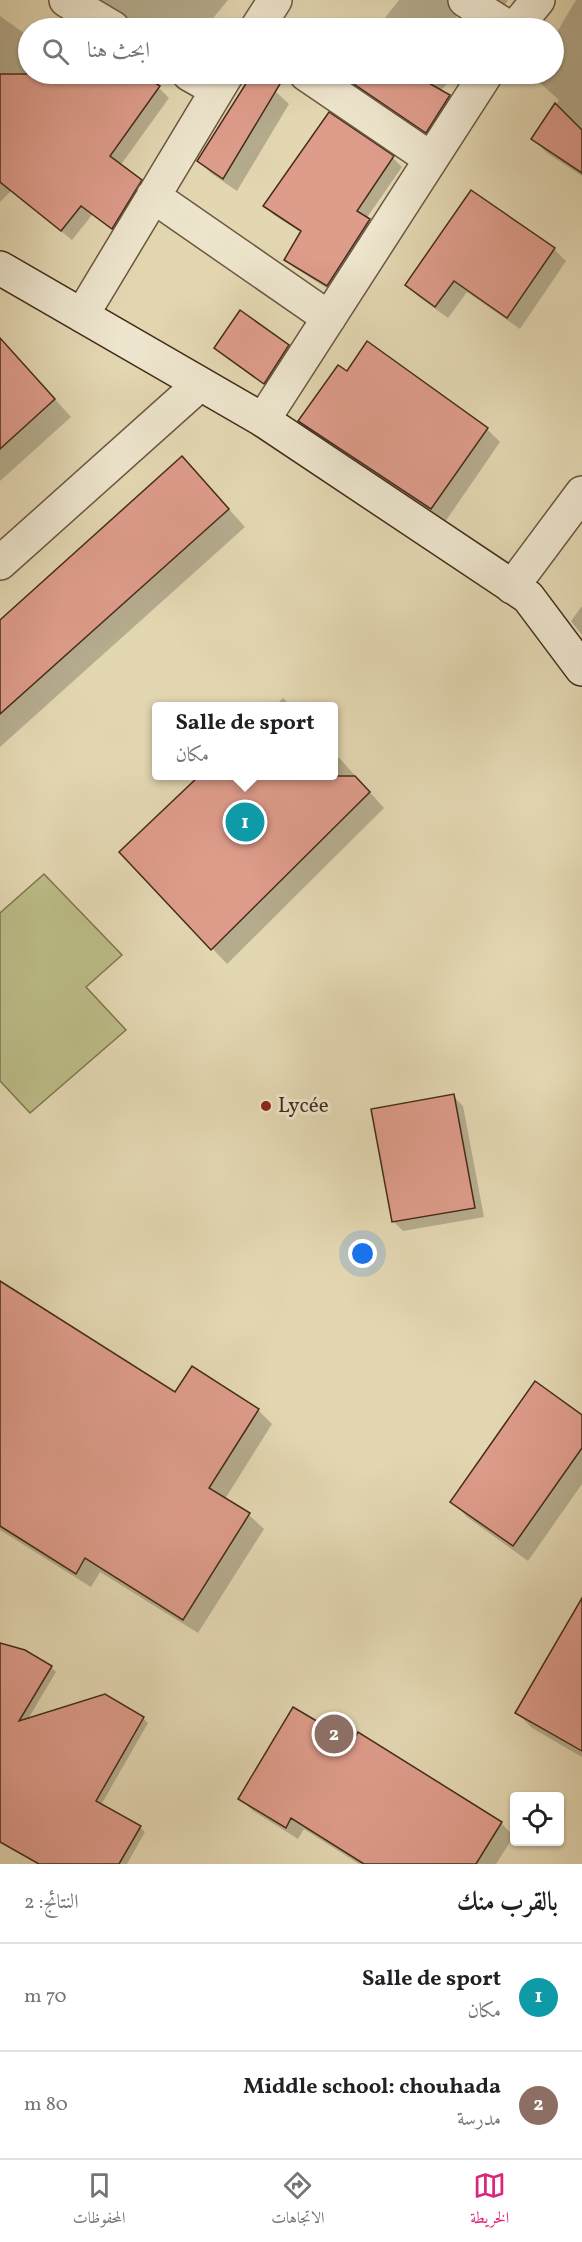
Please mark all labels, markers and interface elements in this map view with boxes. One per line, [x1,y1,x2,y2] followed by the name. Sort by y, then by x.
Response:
[18,18,564,84] search box
[39,35,72,68] icon: search
[87,36,150,67] text: ابحث هنا
[152,702,338,780] popup
[176,708,314,739] text: Salle de sport
[176,742,209,770] text: مكان
[226,800,264,844] pin: 1
[278,1092,329,1121] place label: Lycée
[259,1099,273,1113] marker: Lycée
[348,1239,377,1268] your location
[314,1712,354,1756] pin: 2
[510,1792,564,1846] map controls
[510,1792,564,1846] button: locate
[457,1885,558,1921] text: بالقرب منك
[24,1889,79,1917] text: النتائج: 2
[362,1964,501,1995] text: Salle de sport
[24,1983,67,2011] text: 70 m
[534,1983,543,2011] text: 1
[467,1998,501,2026] text: مكان
[243,2072,501,2103] text: Middle school: chouhada
[24,2091,68,2119] text: 80 m
[533,2091,544,2119] text: 2
[457,2106,501,2134] text: مدرسة
[73,2169,126,2233] tab: المحفوظات
[271,2169,325,2233] tab: الاتجاهات
[470,2169,509,2233] tab: الخريطة

